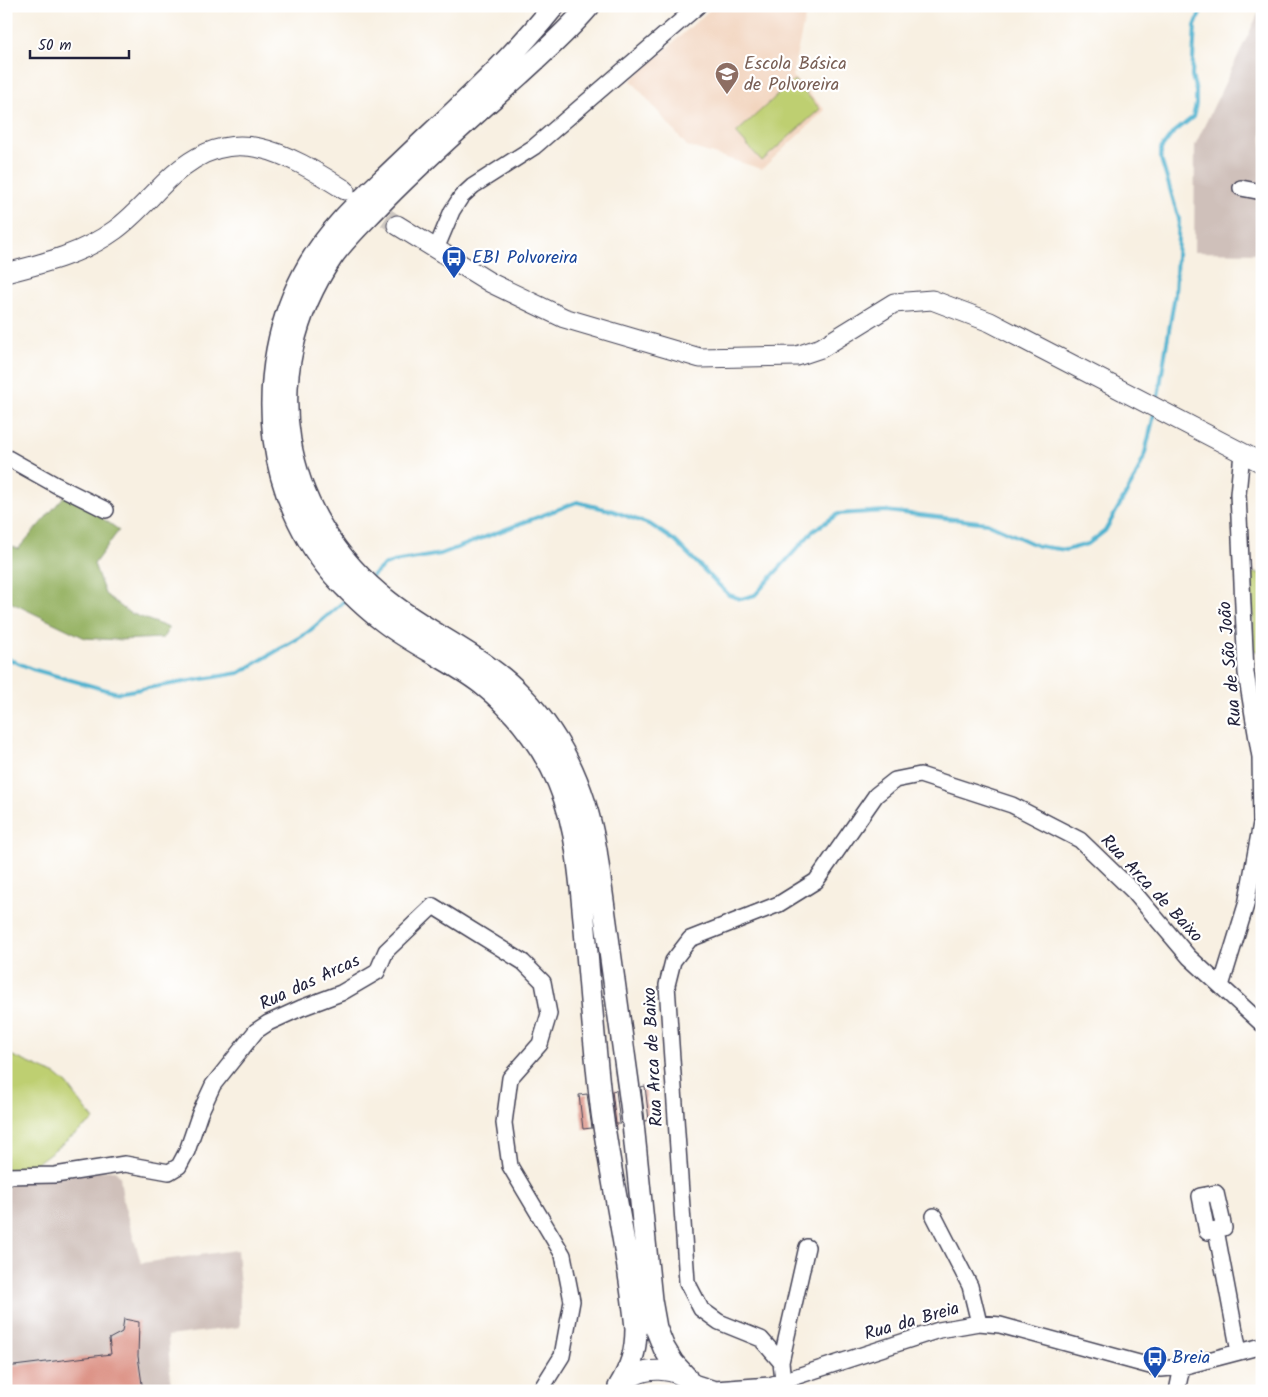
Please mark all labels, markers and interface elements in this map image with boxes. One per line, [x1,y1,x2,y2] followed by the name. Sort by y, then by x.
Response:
[30,28,129,60] scale bar
[38,34,72,58] text: 50 m
[744,50,847,100] place label: Escola Básica de Polvoreira
[714,61,740,95] school or university icon: Escola Básica de Polvoreira
[472,244,578,273] place label: EB1 Polvoreira
[441,245,467,279] bus stop icon: EB1 Polvoreira
[1211,600,1251,728] street label: Rua de São João
[1093,828,1209,950] street label: Rua Arca de Baixo
[255,947,365,1019] street label: Rua das Arcas
[636,986,672,1128] street label: Rua Arca de Baixo
[861,1295,963,1349] street label: Rua da Breia
[1172,1344,1210,1373] place label: Breia
[1142,1345,1168,1379] bus stop icon: Breia

